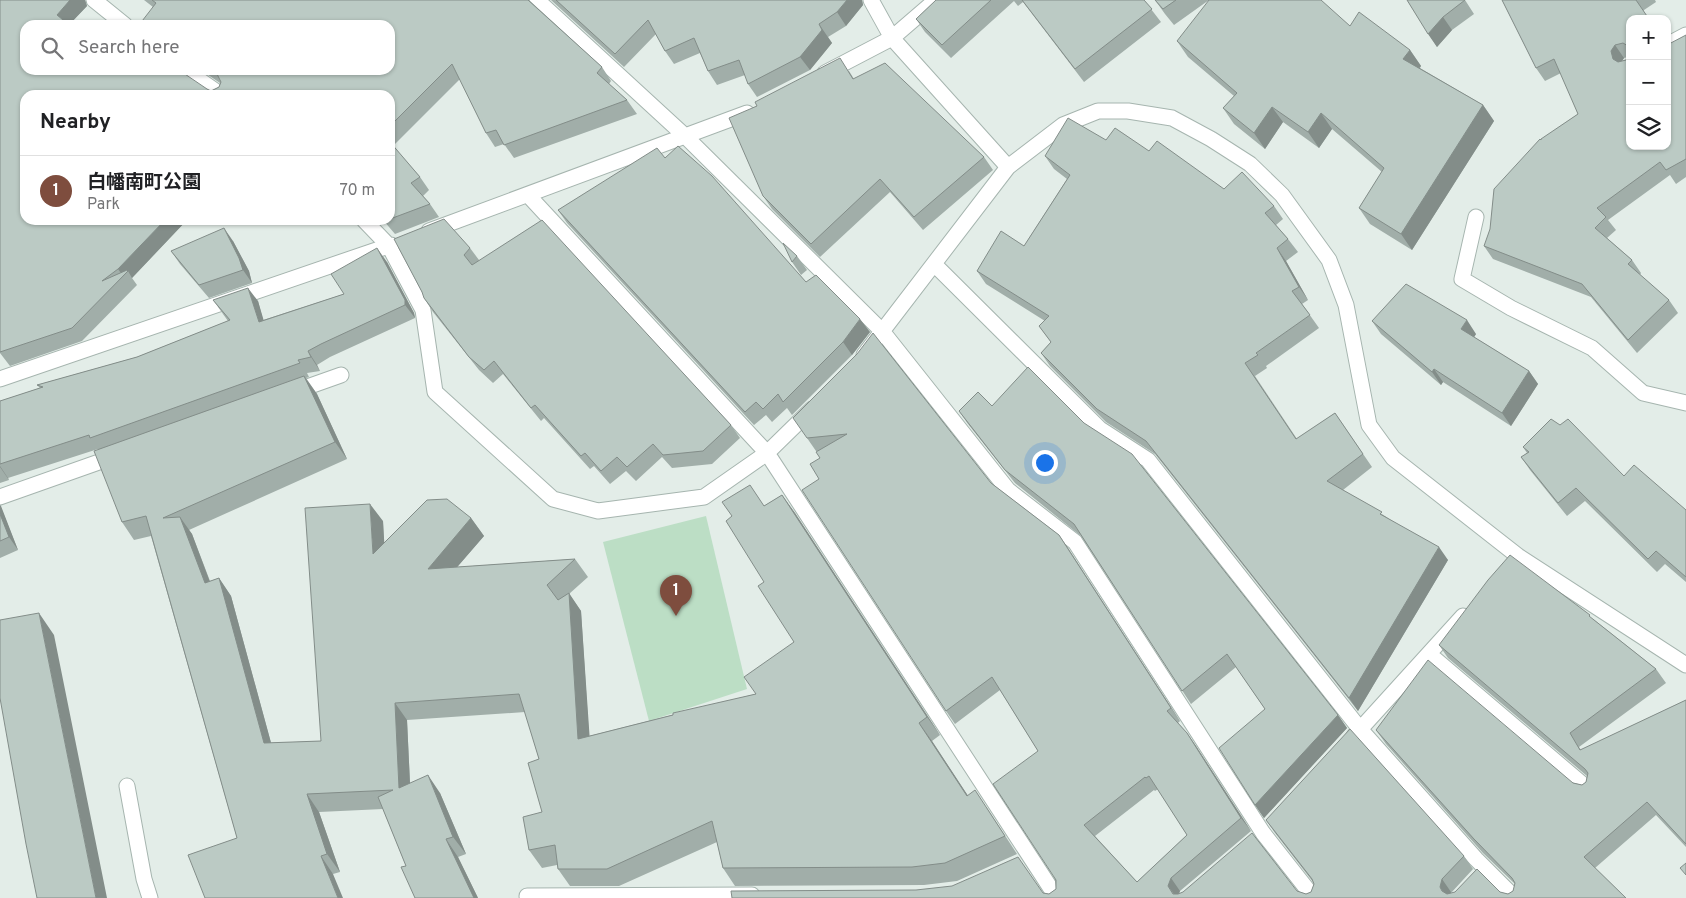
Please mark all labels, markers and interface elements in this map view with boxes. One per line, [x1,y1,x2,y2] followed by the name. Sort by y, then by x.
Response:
[1626,15,1671,150] map controls
[1626,15,1671,60] button: +
[20,20,395,75] search box
[38,34,66,62] icon: search
[78,36,180,60] text: Search here
[1626,60,1671,105] button: −
[1626,105,1671,150] button: layers
[40,109,111,136] text: Nearby
[87,171,201,195] text: 白幡南町公園
[53,181,59,201] text: 1
[340,181,375,201] text: 70 m
[87,195,120,215] text: Park
[1032,450,1058,476] your location
[660,575,692,616] pin: 1

